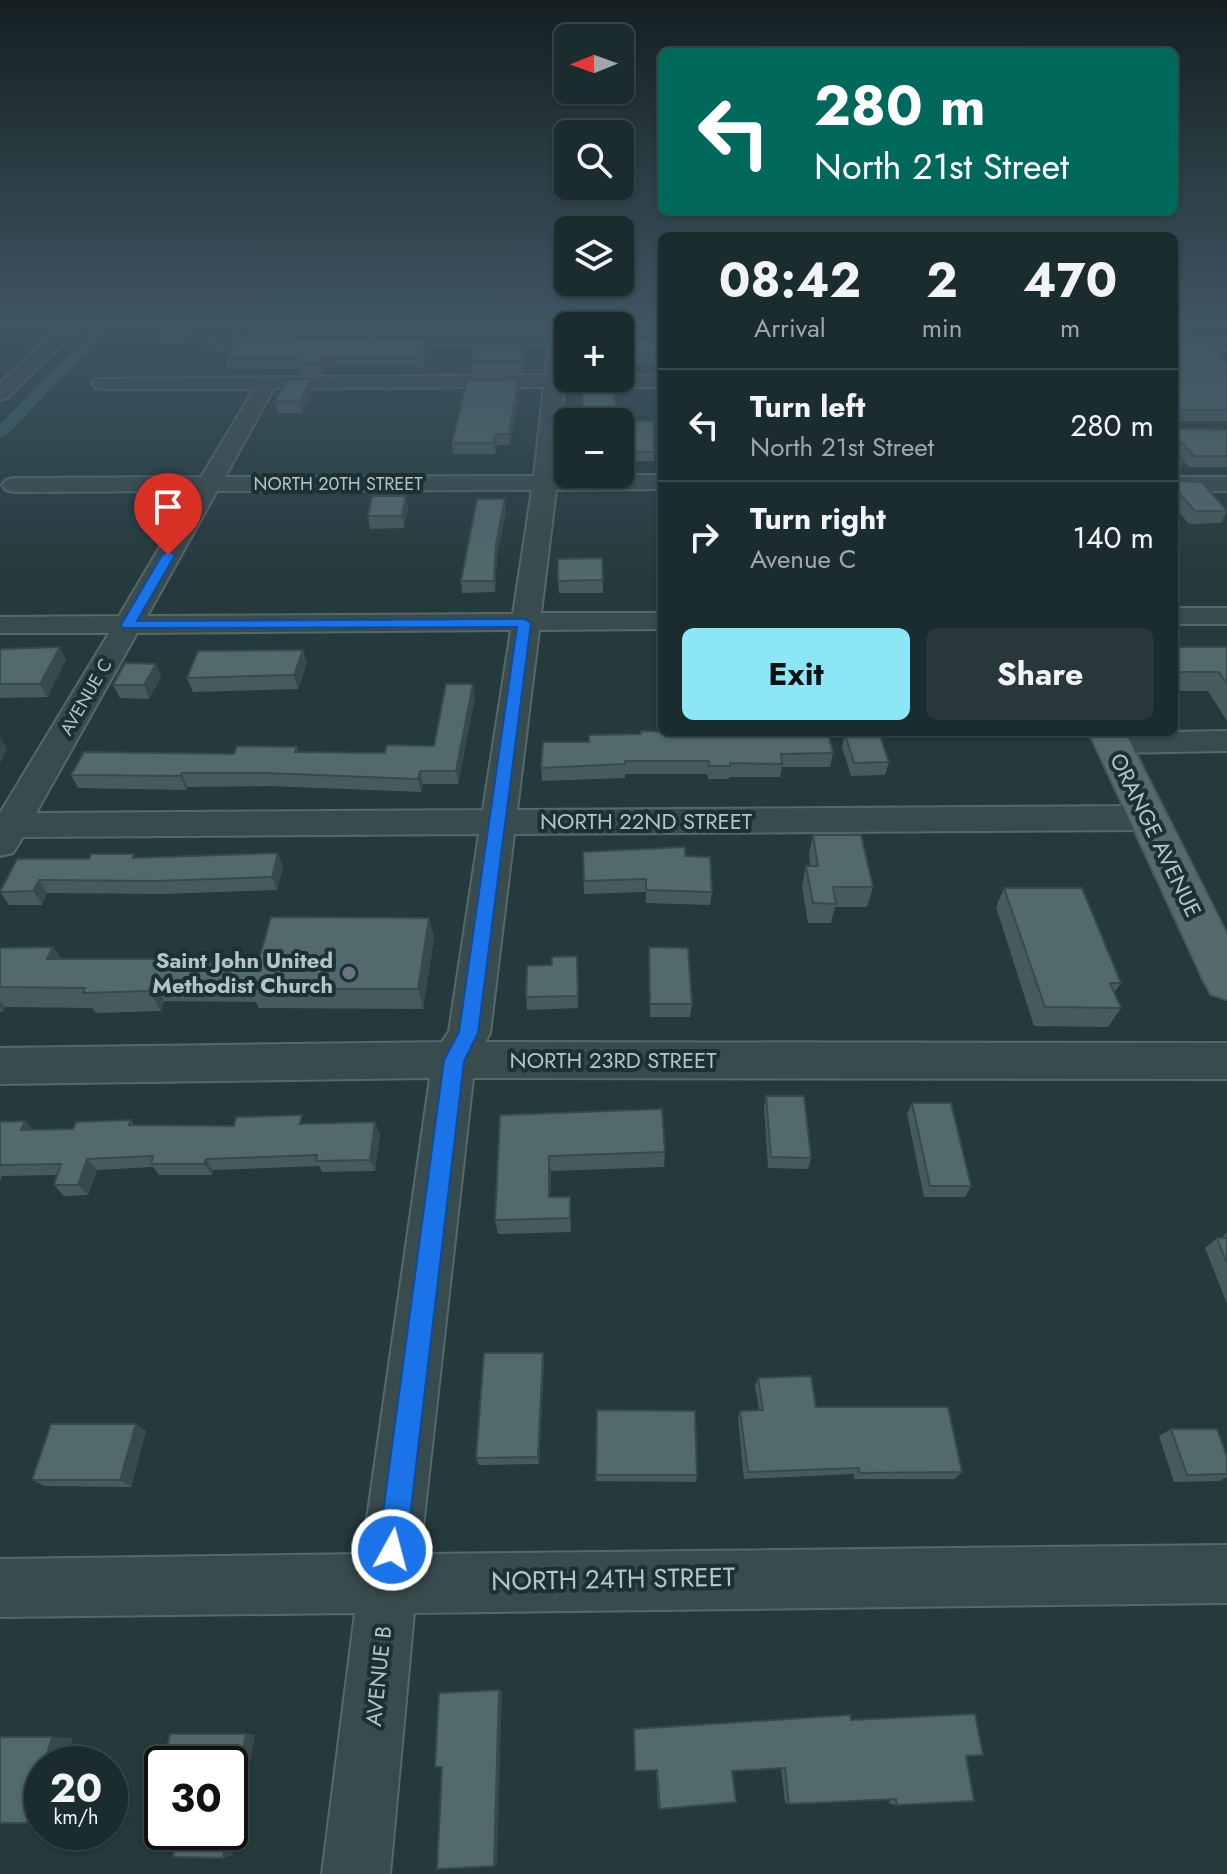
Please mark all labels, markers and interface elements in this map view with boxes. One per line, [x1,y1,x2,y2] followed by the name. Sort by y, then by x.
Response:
[554,24,634,104] north arrow
[554,24,634,488] map controls
[814,65,986,146] text: 280 m
[682,80,786,184] icon: left
[554,120,634,200] button: search
[814,140,1069,192] text: North 21st Street
[554,216,634,296] button: layers
[719,246,861,315] text: 08:42
[926,246,958,315] text: 2
[1023,246,1117,315] text: 470
[754,309,826,347] text: Arrival
[922,309,962,347] text: min
[1060,309,1080,347] text: m
[554,312,634,392] button: +
[750,385,865,428] text: Turn left
[682,403,726,447] icon: left
[1070,404,1154,447] text: 280 m
[554,408,634,488] button: −
[750,428,934,466] text: North 21st Street
[253,471,423,497] street label: NORTH 20TH STREET
[134,473,202,555] pin
[146,485,190,529] icon: arrive
[750,497,886,540] text: Turn right
[682,515,726,559] icon: right
[1073,516,1154,559] text: 140 m
[750,540,857,578] text: Avenue C
[682,628,910,720] button: Exit
[926,628,1154,720] button: Share
[54,654,118,740] street label: AVENUE C
[1102,748,1210,922] street label: ORANGE AVENUE
[540,805,753,837] street label: NORTH 22ND STREET
[152,944,333,1001] place label: Saint John United Methodist Church
[340,964,358,982] marker: Saint John United Methodist Church
[510,1044,717,1076] street label: NORTH 23RD STREET
[350,1508,434,1592] position arrow
[491,1558,735,1600] street label: NORTH 24TH STREET
[357,1624,399,1728] street label: AVENUE B
[144,1746,248,1850] speed limit sign: 30
[50,1759,102,1817] text: 20
[53,1803,99,1832] text: km/h

